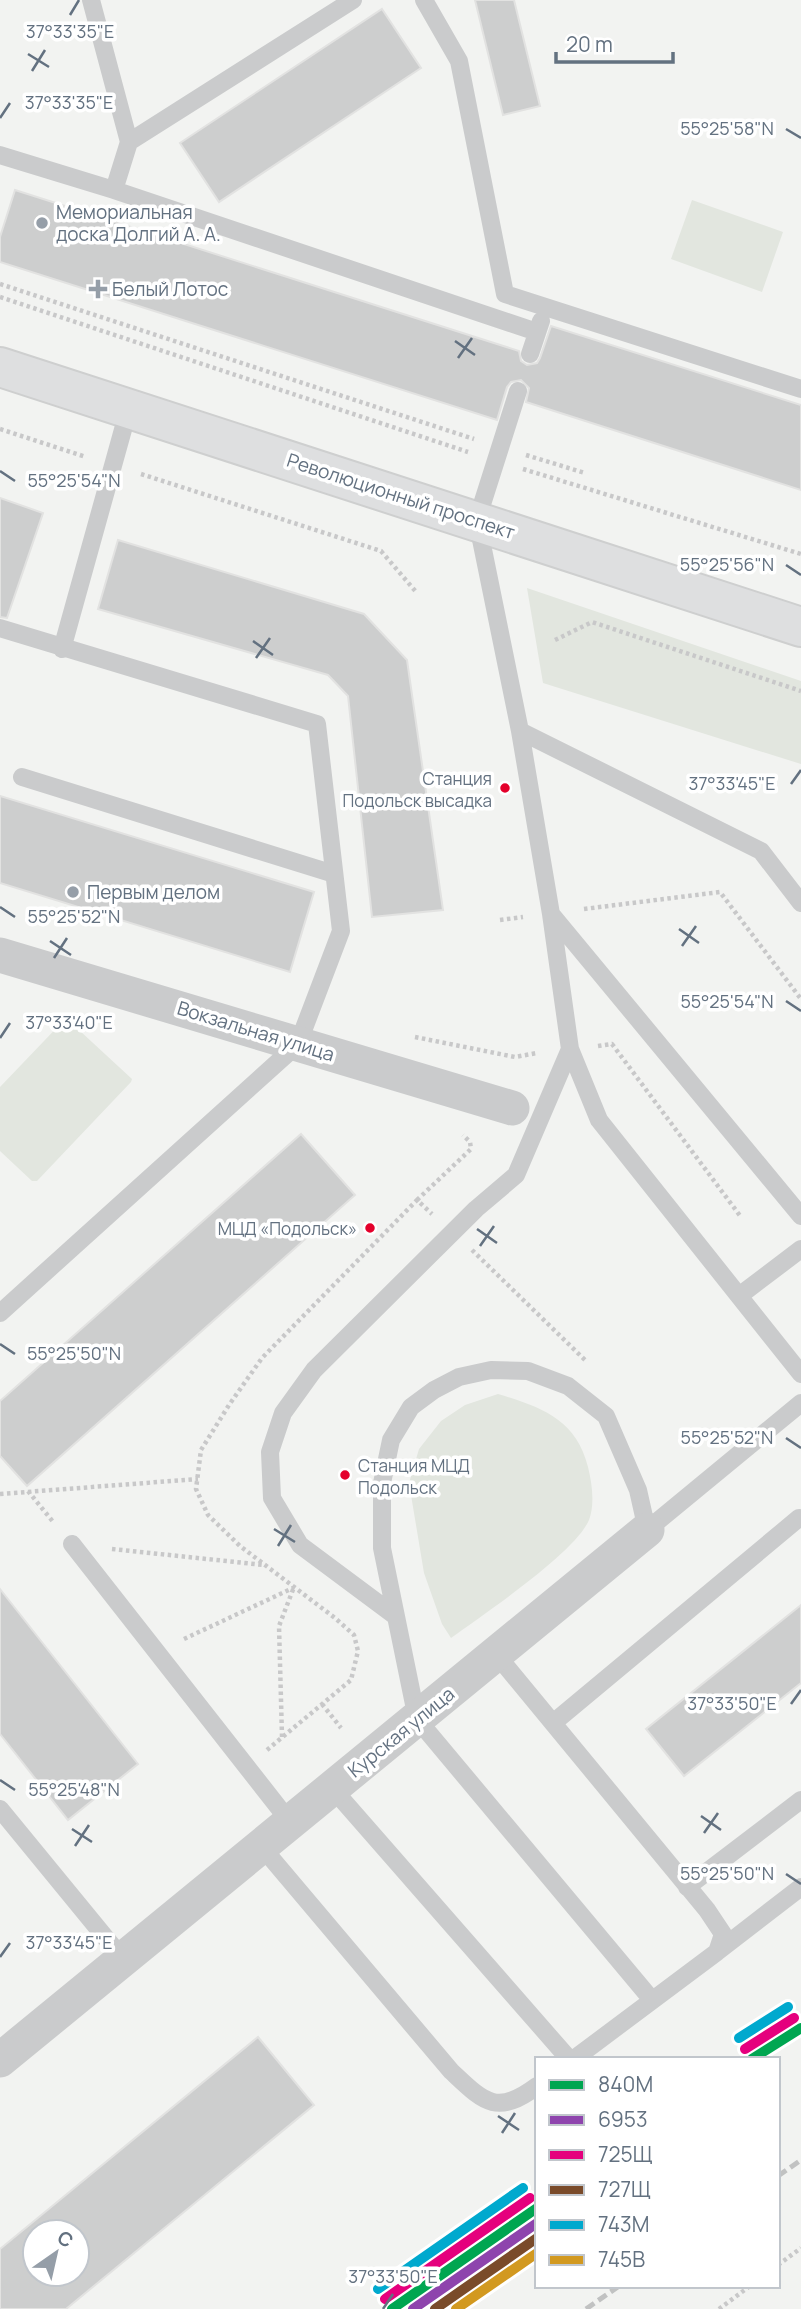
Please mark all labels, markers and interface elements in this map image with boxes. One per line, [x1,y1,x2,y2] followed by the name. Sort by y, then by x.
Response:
[26,19,114,43] text: 37°33'35"E
[556,21,673,65] scale bar
[566,30,613,58] text: 20 m
[25,90,113,114] text: 37°33'35"E
[680,116,774,140] text: 55°25'58"N
[56,199,221,247] place label: Мемориальная доска Долгий А. А.
[34,215,50,231] marker: Мемориальная доска Долгий А. А.
[112,276,228,302] place label: Белый Лотос
[90,281,106,297] marker: Белый Лотос
[284,447,519,545] street label: Революционный проспект
[27,468,121,492] text: 55°25'54"N
[680,552,774,576] text: 55°25'56"N
[343,767,492,812] place label: Станция Подольск высадка
[688,771,776,795] text: 37°33'45"E
[498,781,512,795] marker: Станция Подольск высадка
[87,879,220,905] place label: Первым делом
[65,884,81,900] marker: Первым делом
[28,904,120,928] text: 55°25'52"N
[680,989,774,1013] text: 55°25'54"N
[174,995,338,1067] street label: Вокзальная улица
[25,1010,113,1034] text: 37°33'40"E
[218,1217,357,1240] place label: МЦД «Подольск»
[363,1221,377,1235] marker: МЦД «Подольск»
[27,1341,121,1365] text: 55°25'50"N
[681,1425,773,1449] text: 55°25'52"N
[358,1454,470,1499] place label: Станция МЦД Подольск
[338,1468,352,1482] marker: Станция МЦД Подольск
[342,1681,460,1783] street label: Курская улица
[687,1691,777,1715] text: 37°33'50"E
[28,1777,120,1801] text: 55°25'48"N
[680,1861,774,1885] text: 55°25'50"N
[25,1930,113,1954] text: 37°33'45"E
[535,2057,780,2288] legend
[598,2070,653,2098] text: 840М
[598,2105,648,2133] text: 6953
[598,2140,653,2168] text: 725Щ
[598,2175,651,2203] text: 727Щ
[598,2210,649,2238] text: 743М
[21,2218,91,2288] north arrow
[52,2224,79,2254] text: С
[598,2245,645,2273] text: 745В
[348,2264,438,2288] text: 37°33'50"E

